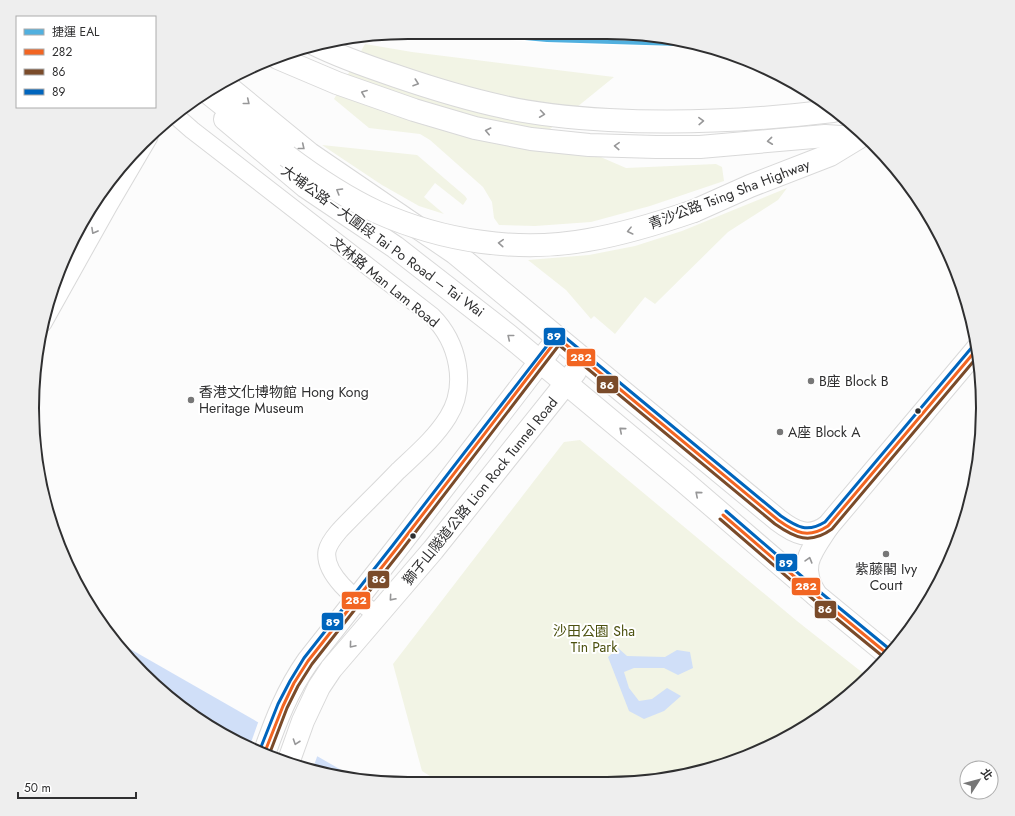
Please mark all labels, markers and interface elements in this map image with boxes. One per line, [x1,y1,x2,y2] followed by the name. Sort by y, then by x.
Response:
[16,16,156,108] legend
[52,23,100,41] text: 捷運 EAL
[52,43,72,61] text: 282
[52,63,66,81] text: 86
[413,78,420,87] one-way arrow
[52,83,66,101] text: 89
[360,90,367,98] one-way arrow
[242,98,249,105] one-way arrow
[539,109,545,118] one-way arrow
[698,116,704,125] one-way arrow
[485,128,491,136] one-way arrow
[767,137,773,146] one-way arrow
[614,142,620,151] one-way arrow
[298,143,305,150] one-way arrow
[645,154,813,234] street label: 青沙公路 Tsing Sha Highway
[277,160,489,322] street label: 大埔公路－大圍段 Tai Po Road – Tai Wai
[336,189,343,196] one-way arrow
[91,227,99,234] one-way arrow
[627,227,633,235] one-way arrow
[327,232,443,332] street label: 文林路 Man Lam Road
[498,239,504,248] one-way arrow
[543,327,566,346] line badge: 89
[547,328,561,344] text: 89
[507,334,514,341] one-way arrow
[566,348,596,367] line badge: 282
[570,349,592,365] text: 282
[819,371,889,391] place label: B座 Block B
[596,375,619,394] line badge: 86
[806,376,816,386] marker: B座 Block B
[600,377,614,393] text: 86
[199,382,369,418] place label: 香港文化博物館 Hong Kong Heritage Museum
[398,393,562,589] street label: 獅子山隧道公路 Lion Rock Tunnel Road
[186,395,196,405] marker: 香港文化博物館 Hong Kong Heritage Museum
[913,406,923,416] unlabelled marker
[788,422,861,442] place label: A座 Block A
[619,427,627,434] one-way arrow
[775,427,785,437] marker: A座 Block A
[695,491,703,498] one-way arrow
[408,531,418,541] unlabelled marker
[881,549,891,559] marker: 紫藤閣 Ivy Court
[775,553,798,572] line badge: 89
[779,555,793,571] text: 89
[804,557,813,564] one-way arrow
[855,559,918,595] place label: 紫藤閣 Ivy Court
[367,570,390,589] line badge: 86
[372,571,386,587] text: 86
[791,577,821,596] line badge: 282
[795,578,817,594] text: 282
[341,591,371,610] line badge: 282
[345,592,367,608] text: 282
[390,594,397,601] one-way arrow
[814,600,837,619] line badge: 86
[818,601,832,617] text: 86
[321,612,344,631] line badge: 89
[326,614,340,630] text: 89
[553,621,635,657] park label: 沙田公園 Sha Tin Park
[349,640,356,648] one-way arrow
[292,738,300,745] one-way arrow
[959,760,999,800] north arrow
[977,765,997,783] text: 北
[18,774,136,800] scale bar
[24,779,51,797] text: 50 m

